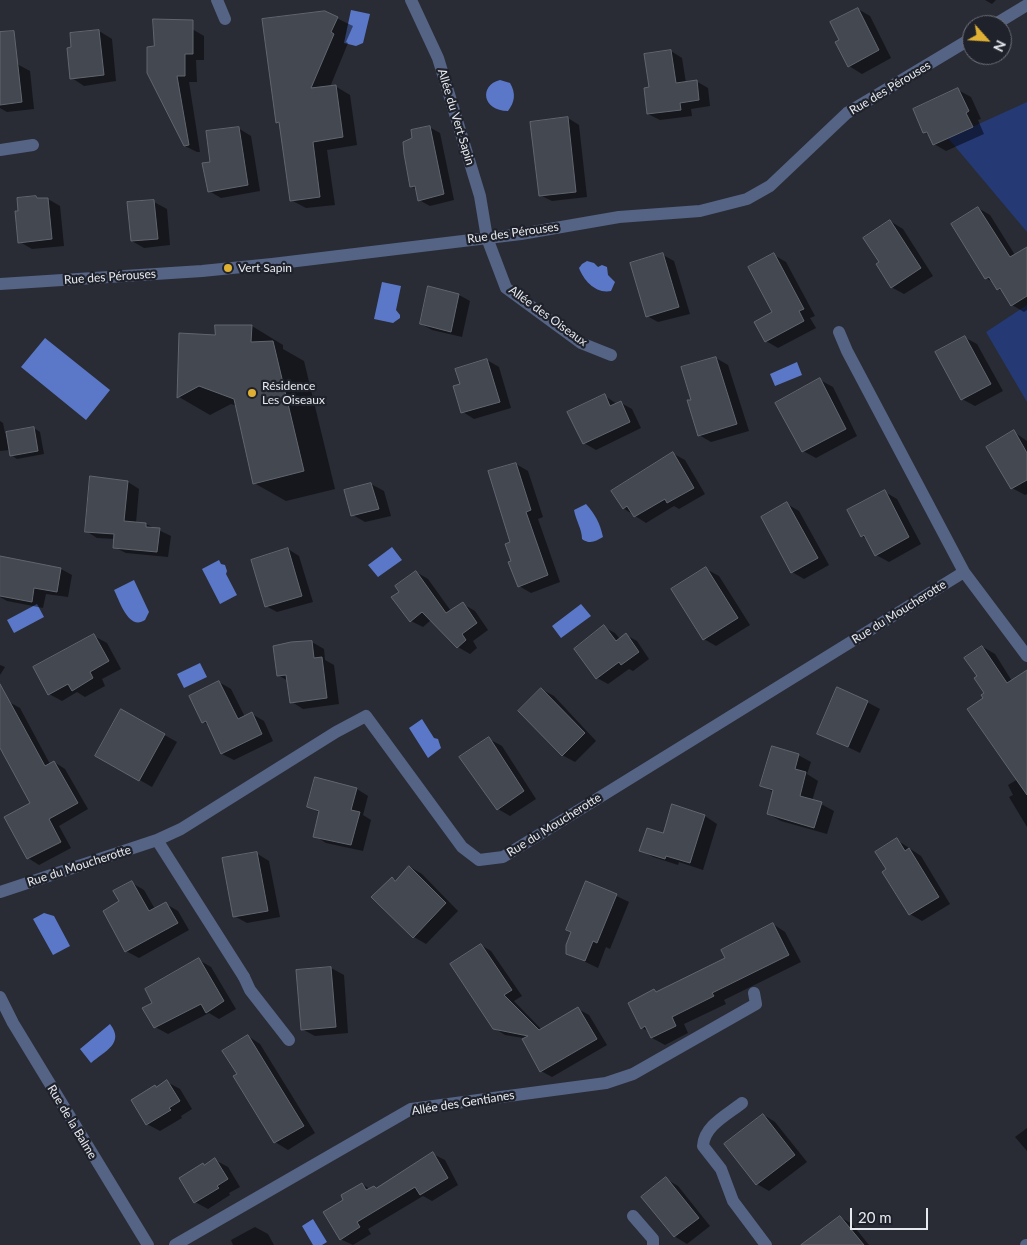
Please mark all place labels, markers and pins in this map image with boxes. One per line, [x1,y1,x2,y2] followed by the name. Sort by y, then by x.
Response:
[238,261,292,275] place label: Vert Sapin
[222,262,234,274] marker: Vert Sapin
[262,379,325,407] place label: Résidence Les Oiseaux
[246,387,258,399] marker: Résidence Les Oiseaux

